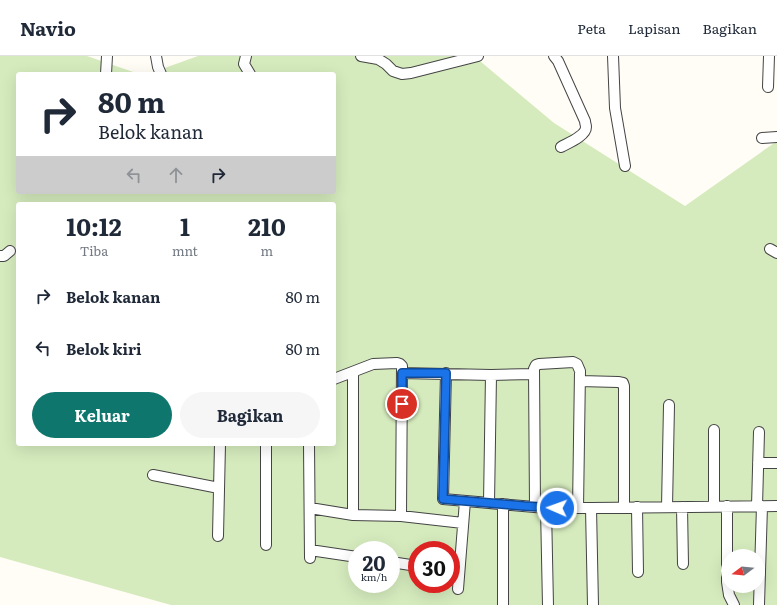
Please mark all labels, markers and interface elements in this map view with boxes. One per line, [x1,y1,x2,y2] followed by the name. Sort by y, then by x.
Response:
[20,14,76,42] text: Navio
[577,18,606,38] text: Peta
[628,18,681,38] text: Lapisan
[703,18,757,38] text: Bagikan
[98,80,165,122] text: 80 m
[32,88,84,140] icon: right
[98,118,203,145] text: Belok kanan
[123,164,145,186] icon: left
[165,164,187,186] icon: ahead
[207,164,229,186] icon: right
[66,208,122,243] text: 10:12
[180,208,190,243] text: 1
[248,208,286,243] text: 210
[80,241,108,260] text: Tiba
[172,241,198,260] text: mnt
[261,241,273,260] text: m
[32,285,54,307] icon: right
[66,285,160,308] text: Belok kanan
[286,285,320,308] text: 80 m
[32,337,54,359] icon: left
[66,337,142,360] text: Belok kiri
[286,337,320,360] text: 80 m
[385,387,419,421] pin
[32,392,172,438] button: Keluar
[180,392,320,438] button: Bagikan
[391,393,413,415] icon: arrive
[536,487,578,529] position arrow
[408,541,460,593] speed limit sign: 30
[362,547,386,577] text: 20
[721,549,765,593] north arrow
[721,549,765,593] map controls
[361,569,387,584] text: km/h

